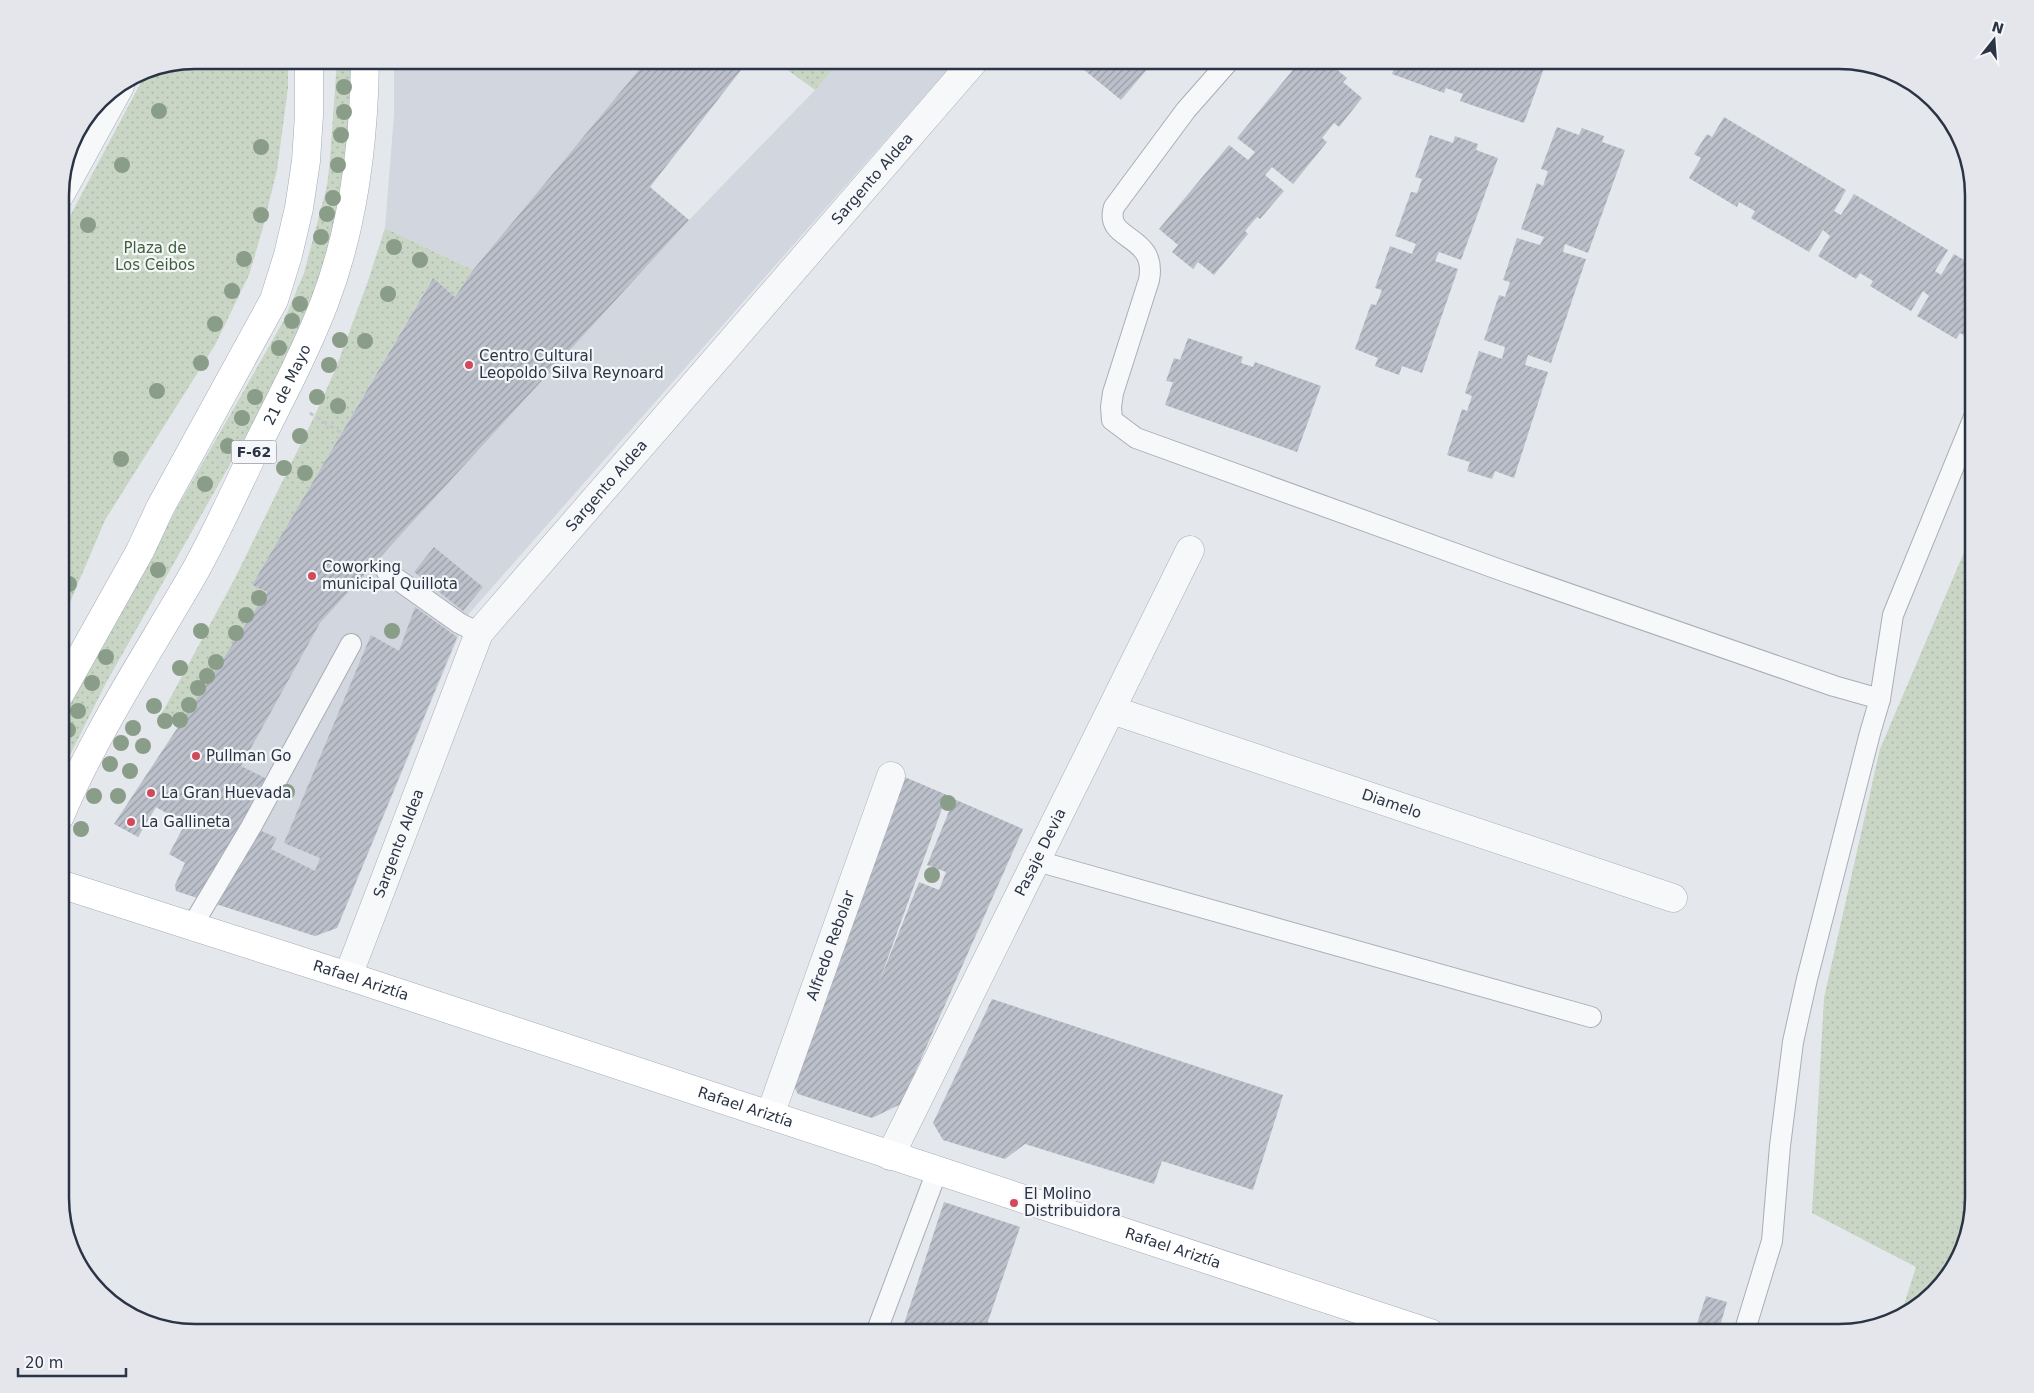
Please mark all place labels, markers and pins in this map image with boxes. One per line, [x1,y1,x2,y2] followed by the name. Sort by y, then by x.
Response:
[479,347,664,382] place label: Centro Cultural Leopoldo Silva Reynoard
[463,359,475,371] marker: Centro Cultural Leopoldo Silva Reynoard
[322,558,458,593] place label: Coworking municipal Quillota
[306,570,318,582] marker: Coworking municipal Quillota
[206,747,292,765] place label: Pullman Go
[190,750,202,762] marker: Pullman Go
[161,784,291,802] place label: La Gran Huevada
[145,787,157,799] marker: La Gran Huevada
[141,813,230,831] place label: La Gallineta
[125,816,137,828] marker: La Gallineta
[1024,1185,1121,1220] place label: El Molino Distribuidora
[1008,1197,1020,1209] marker: El Molino Distribuidora

